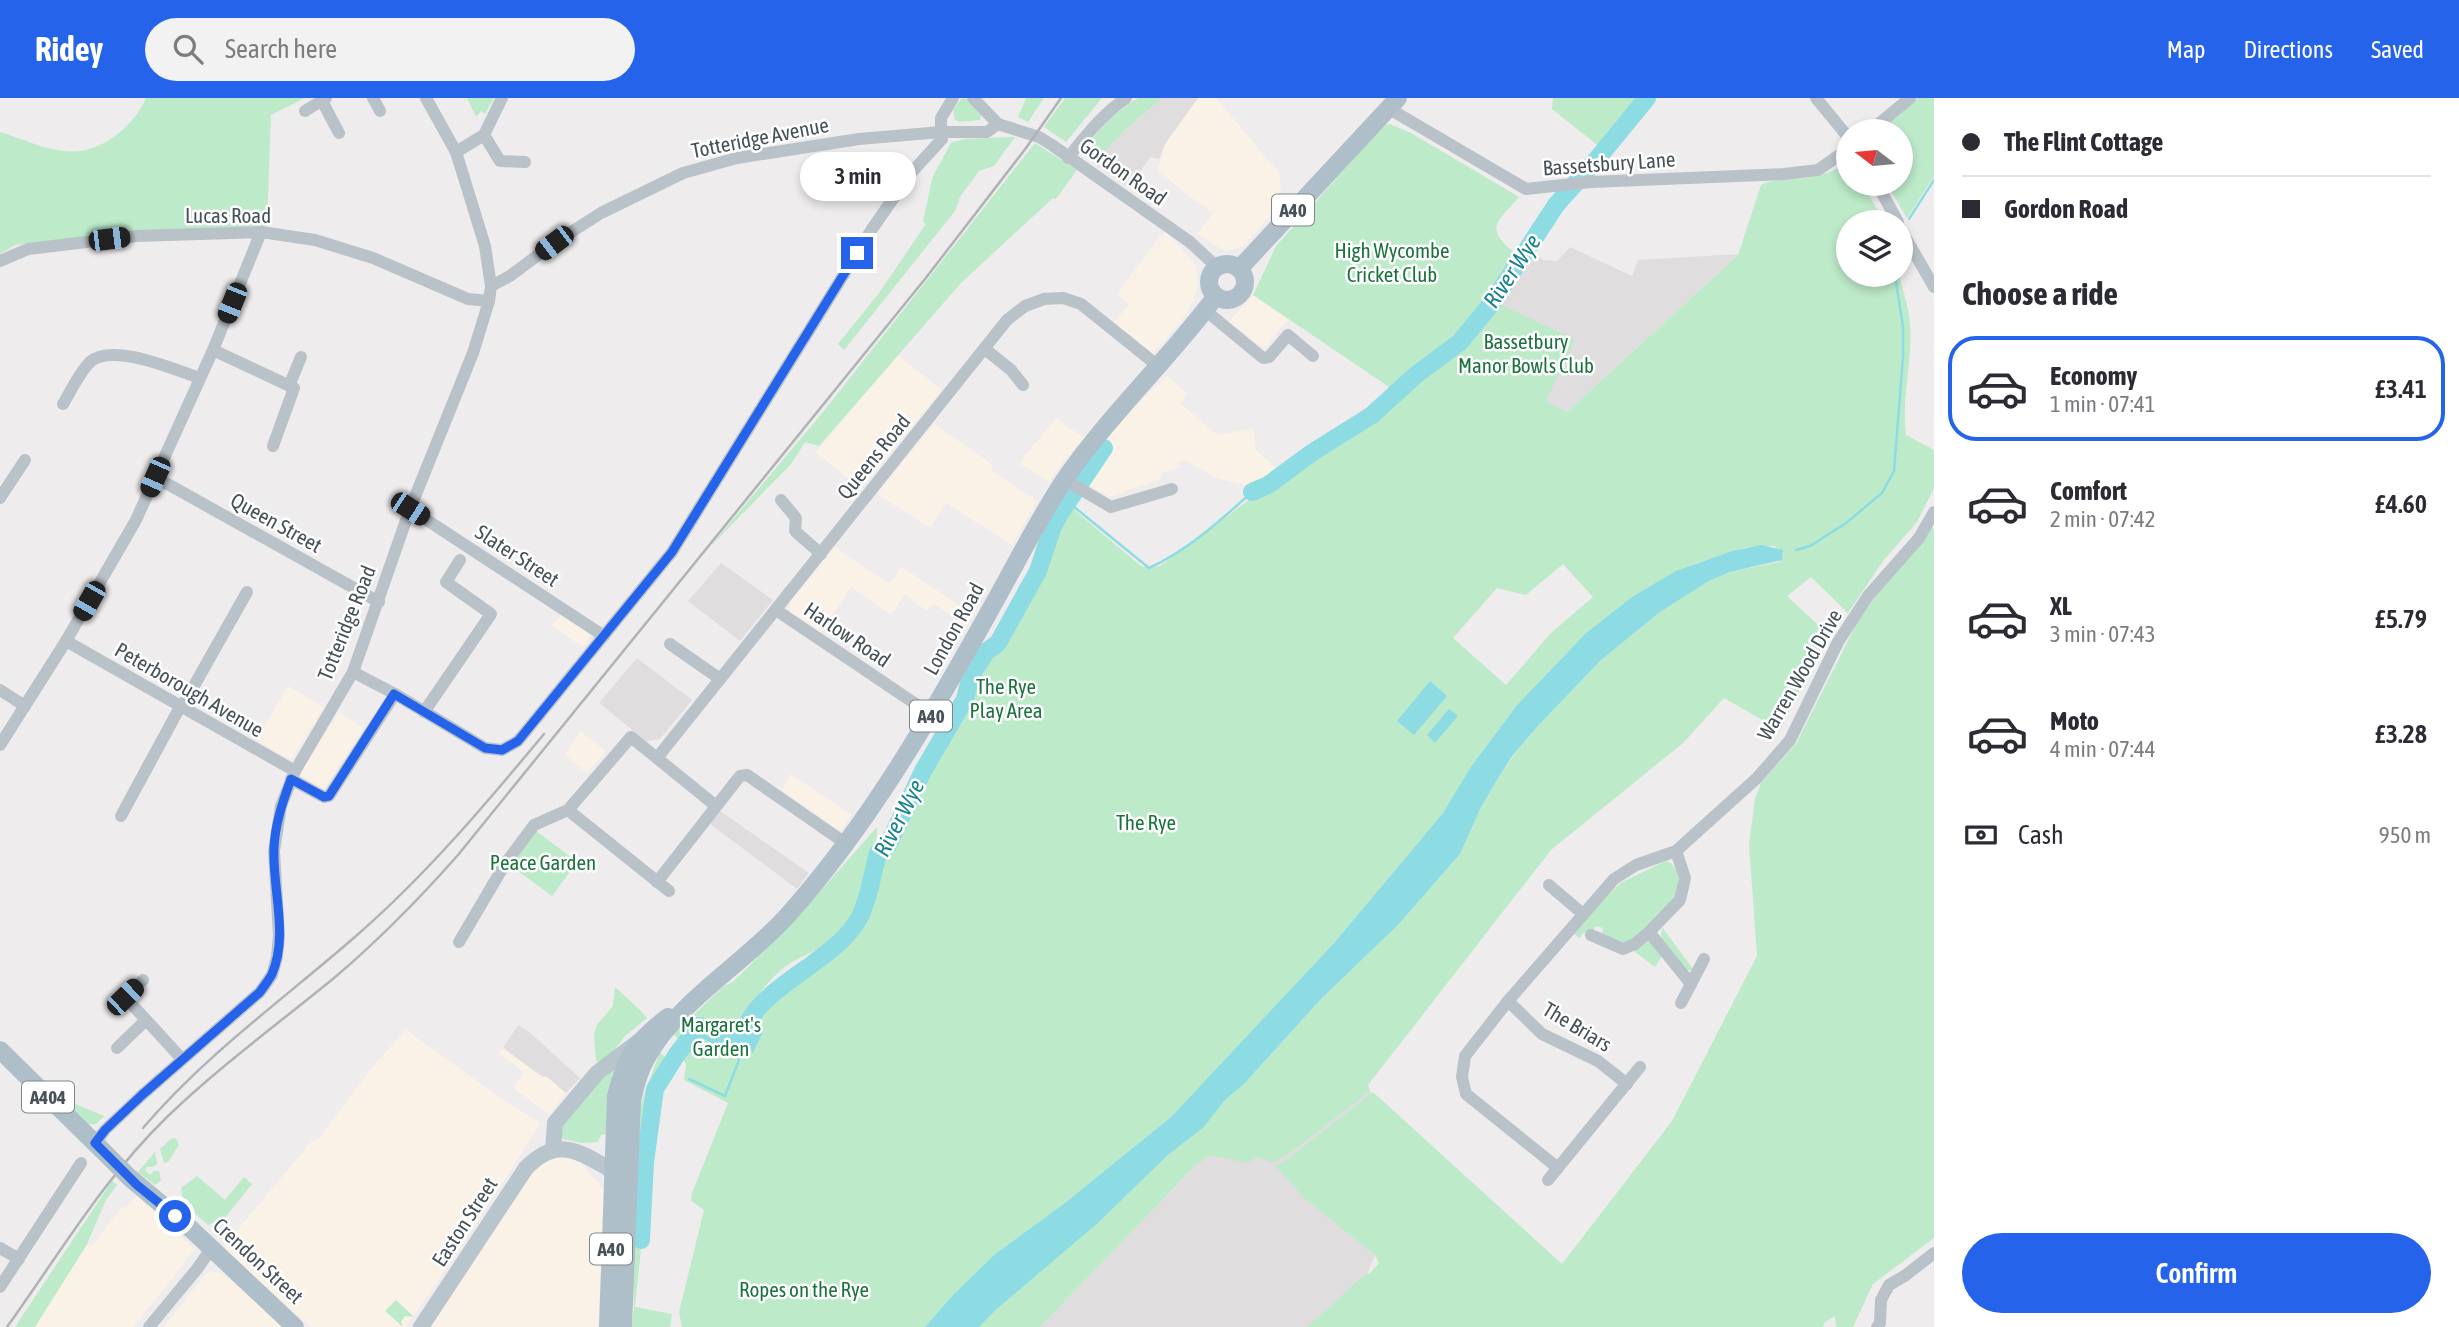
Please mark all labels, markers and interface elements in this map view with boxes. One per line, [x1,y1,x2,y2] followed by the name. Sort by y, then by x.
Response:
[145,18,635,81] search box
[35,30,103,68] text: Ridey
[169,30,207,68] icon: search
[225,34,337,64] text: Search here
[2167,36,2205,63] text: Map
[2243,36,2333,63] text: Directions
[2371,36,2424,63] text: Saved
[689,112,831,162] street label: Totteridge Avenue
[1836,119,1913,196] north arrow
[1836,119,1913,287] map controls
[2004,127,2163,157] text: The Flint Cottage
[1076,133,1171,210] street label: Gordon Road
[1542,146,1676,180] street label: Bassetsbury Lane
[799,152,915,200] callout: 3 min
[835,163,881,189] text: 3 min
[1272,194,1314,226] road number: A40
[2004,194,2128,224] text: Gordon Road
[185,203,271,227] street label: Lucas Road
[1836,210,1913,287] button: layers
[531,222,578,264] car
[87,226,132,252] car
[1478,229,1546,313] water label: River Wye
[841,237,873,269] route end
[1334,238,1450,286] park label: High Wycombe Cricket Club
[1962,275,2118,312] text: Choose a ride
[215,280,250,326] car
[1458,329,1594,377] park label: Bassetbury Manor Bowls Club
[1966,357,2029,420] icon: car
[2050,361,2137,391] text: Economy
[2375,374,2427,404] text: £3.41
[2050,391,2156,417] text: 1 min · 07:41
[832,409,915,504] street label: Queens Road
[137,454,174,500] car
[1966,472,2029,535] icon: car
[2050,476,2127,506] text: Comfort
[227,487,326,557] street label: Queen Street
[387,489,434,529] car
[2375,489,2427,519] text: £4.60
[2050,506,2156,532] text: 2 min · 07:42
[471,519,564,591] street label: Slater Street
[312,562,380,683] street label: Totteridge Road
[70,578,109,624] car
[918,578,988,679] street label: London Road
[1966,587,2029,650] icon: car
[2050,591,2072,621] text: XL
[800,597,895,672] street label: Harlow Road
[2375,604,2427,634] text: £5.79
[1752,605,1846,744] street label: Warren Wood Drive
[2050,621,2156,647] text: 3 min · 07:43
[111,637,268,741] street label: Peterborough Avenue
[970,674,1042,722] park label: The Rye Play Area
[910,701,952,732] road number: A40
[1966,702,2029,765] icon: car
[2050,706,2099,736] text: Moto
[2375,719,2427,749] text: £3.28
[2050,736,2156,762] text: 4 min · 07:44
[869,775,929,861] water label: River Wye
[1116,810,1176,834] park label: The Rye
[1962,816,2000,854] icon: cash
[2018,820,2064,850] text: Cash
[2379,822,2431,848] text: 950 m
[490,850,596,874] park label: Peace Garden
[103,975,148,1019] car
[1539,996,1616,1056] street label: The Briars
[681,1012,761,1060] park label: Margaret's Garden
[22,1082,74,1113] road number: A404
[427,1173,502,1270] street label: Easton Street
[159,1200,191,1232] route start
[209,1213,309,1308] street label: Crendon Street
[590,1233,632,1264] road number: A40
[1962,1233,2431,1313] button: Confirm
[739,1277,869,1301] park label: Ropes on the Rye

